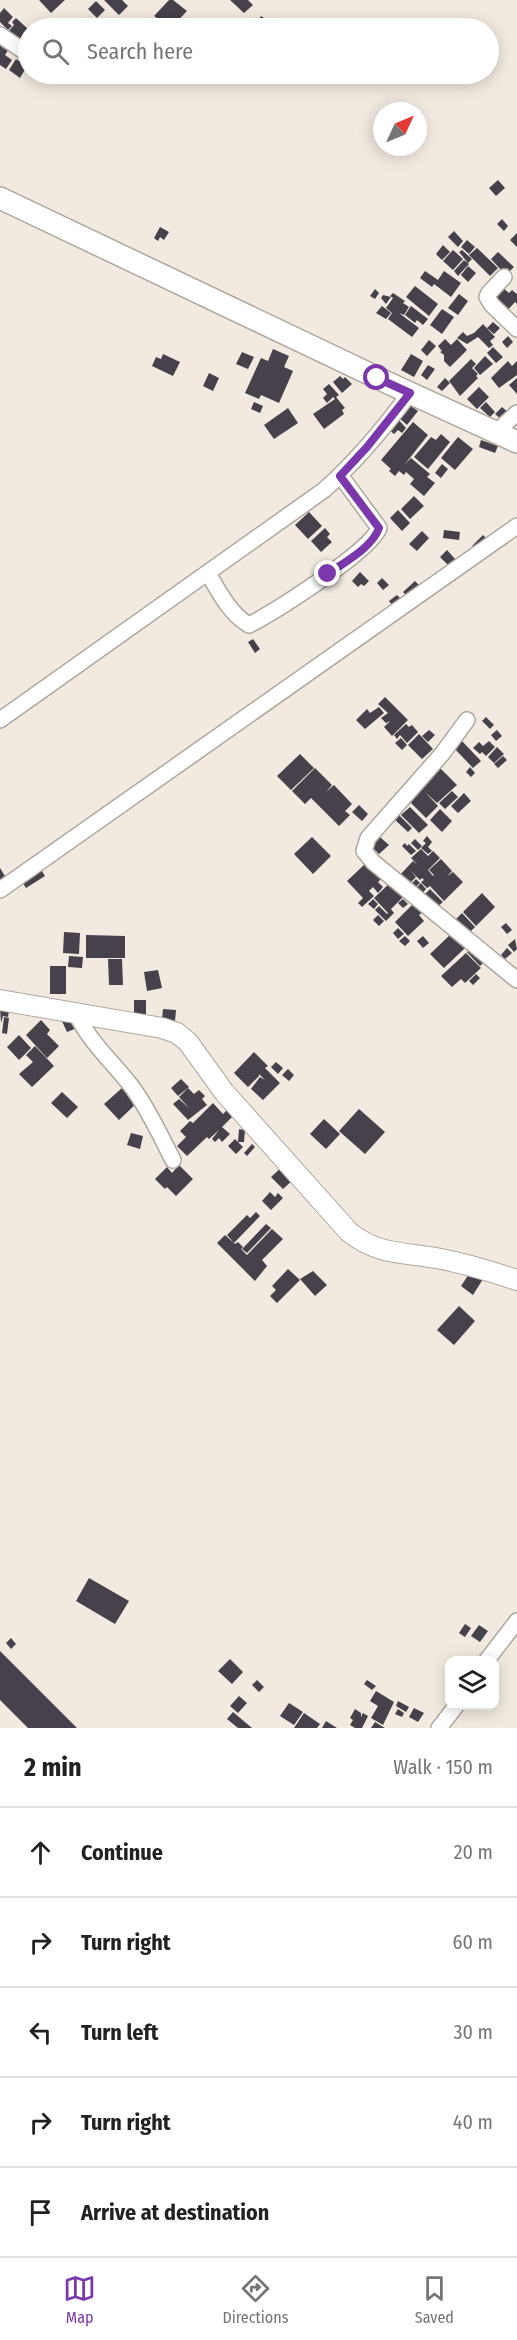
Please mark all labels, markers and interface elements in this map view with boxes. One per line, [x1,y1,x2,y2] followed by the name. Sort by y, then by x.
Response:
[18,18,499,84] search box
[39,35,72,68] icon: search
[87,38,193,65] text: Search here
[373,102,427,156] north arrow
[363,364,389,390] route start
[314,560,340,586] route end
[445,1656,499,1710] map controls
[445,1656,499,1710] button: layers
[24,1752,82,1783] text: 2 min
[393,1755,493,1779] text: Walk · 150 m
[24,1836,57,1869] icon: ahead
[81,1839,163,1866] text: Continue
[454,1840,493,1864] text: 20 m
[24,1926,57,1959] icon: right
[81,1929,170,1956] text: Turn right
[453,1930,493,1954] text: 60 m
[24,2016,57,2049] icon: left
[81,2019,159,2046] text: Turn left
[453,2020,493,2044] text: 30 m
[24,2106,57,2139] icon: right
[81,2109,170,2136] text: Turn right
[453,2110,493,2134] text: 40 m
[24,2196,57,2229] icon: arrive
[81,2199,269,2226] text: Arrive at destination
[63,2272,96,2327] tab: Map
[222,2272,289,2327] tab: Directions
[415,2272,454,2327] tab: Saved

